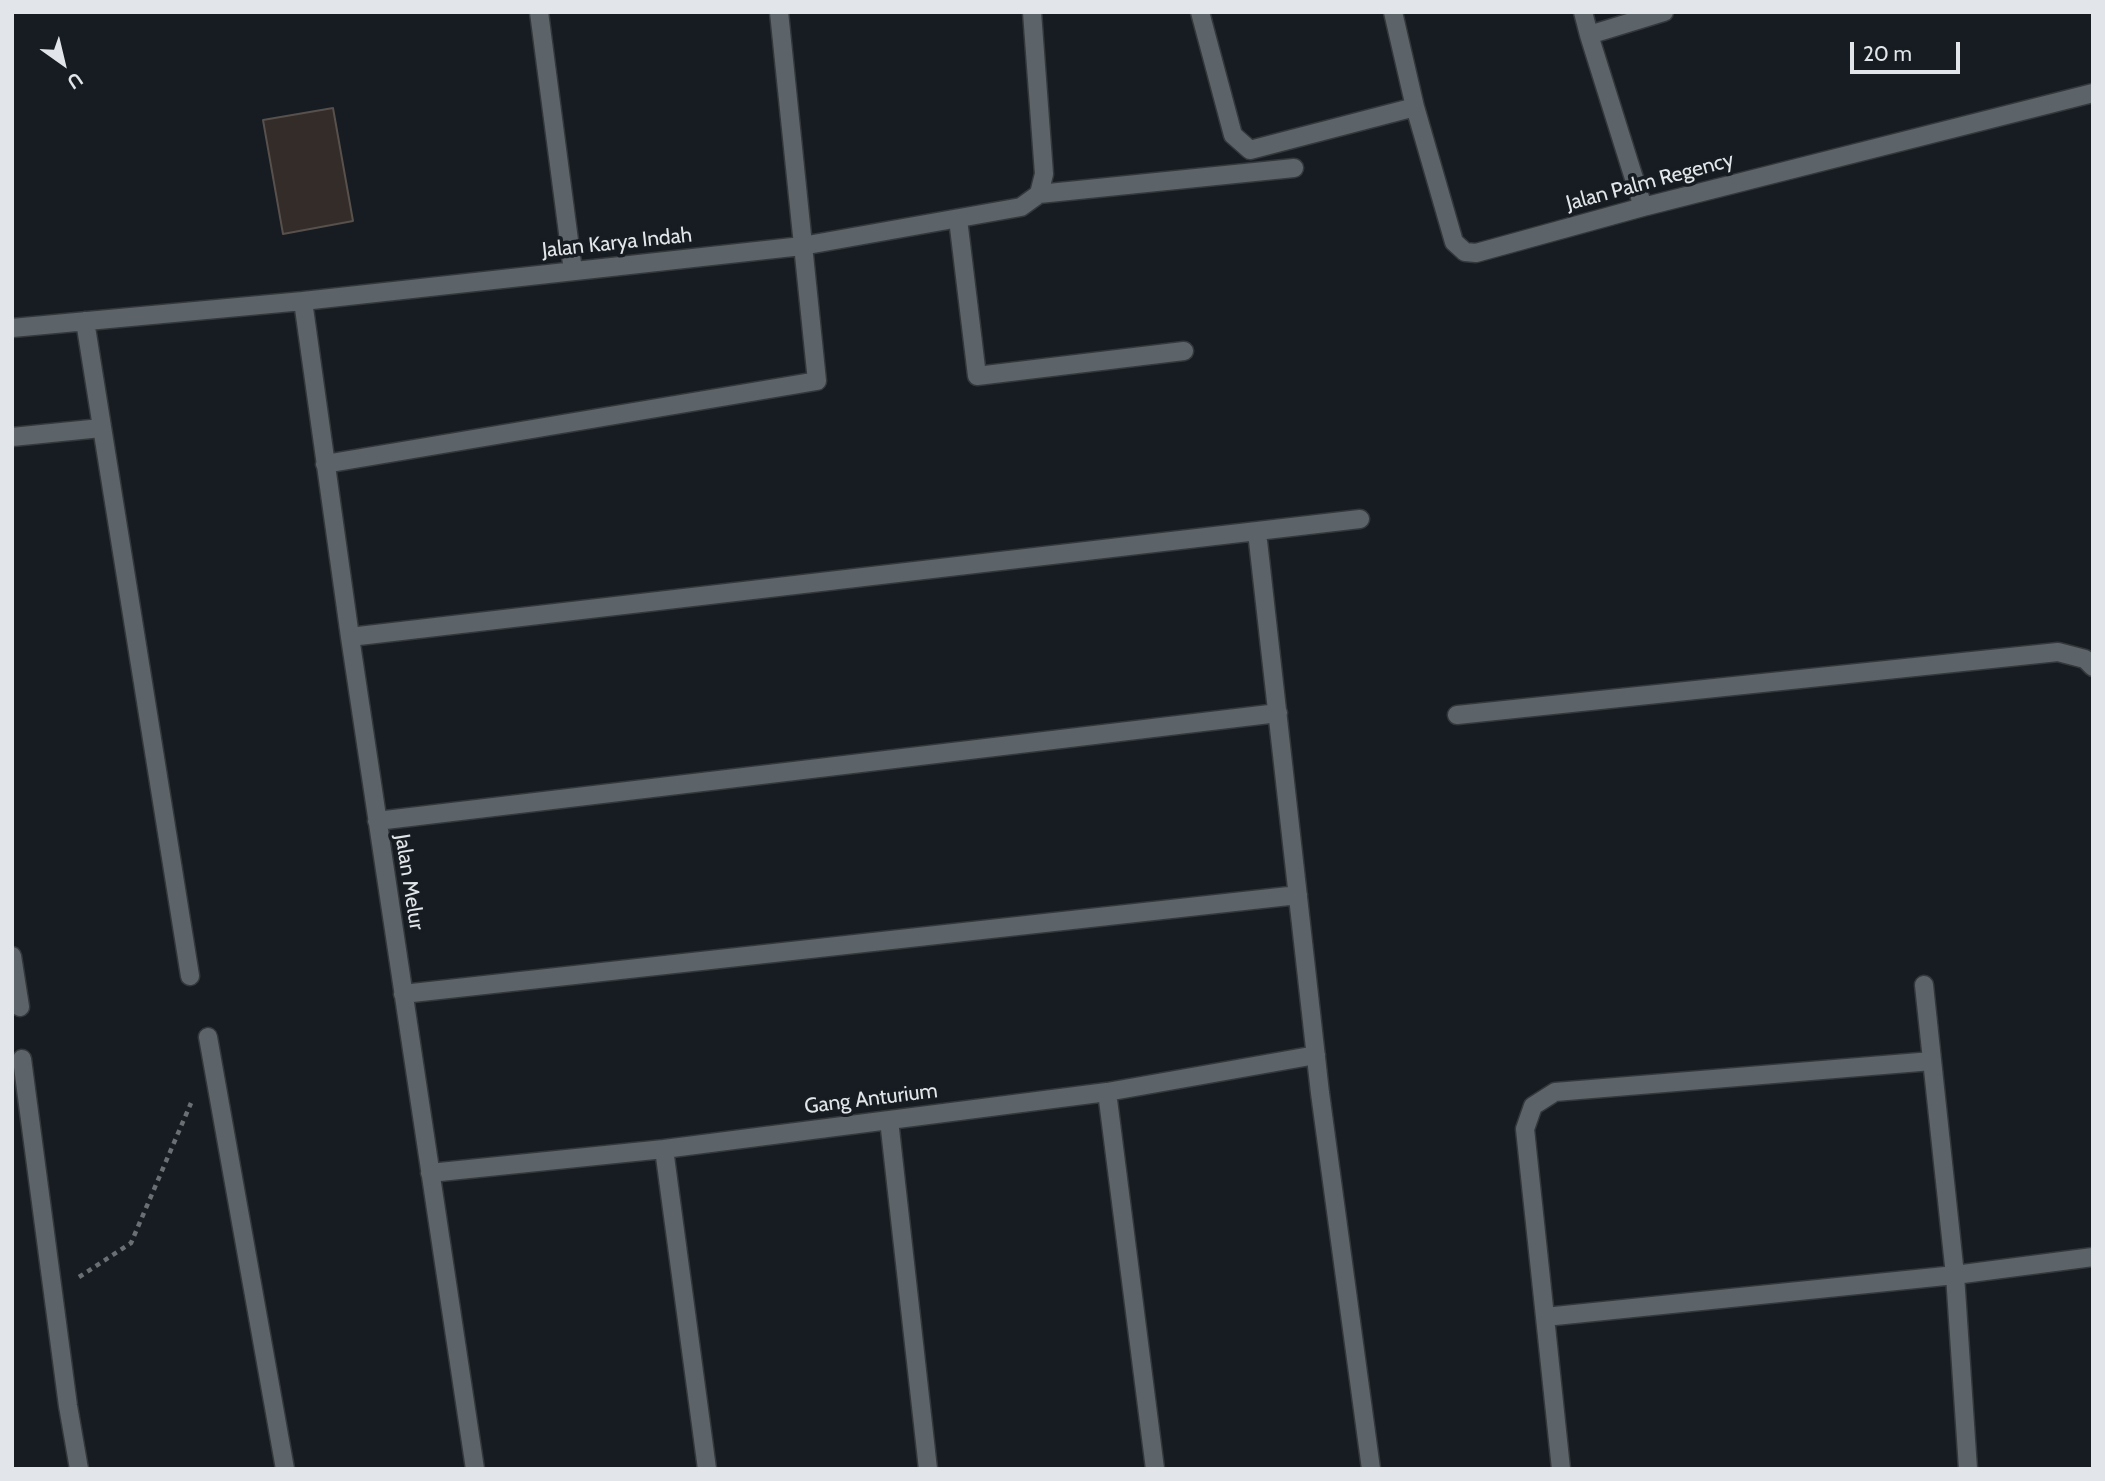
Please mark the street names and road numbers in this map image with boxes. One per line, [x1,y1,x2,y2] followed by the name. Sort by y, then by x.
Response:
[1563,147,1737,217] street label: Jalan Palm Regency
[541,223,693,263] street label: Jalan Karya Indah
[389,832,429,932] street label: Jalan Melur
[803,1078,939,1120] street label: Gang Anturium

